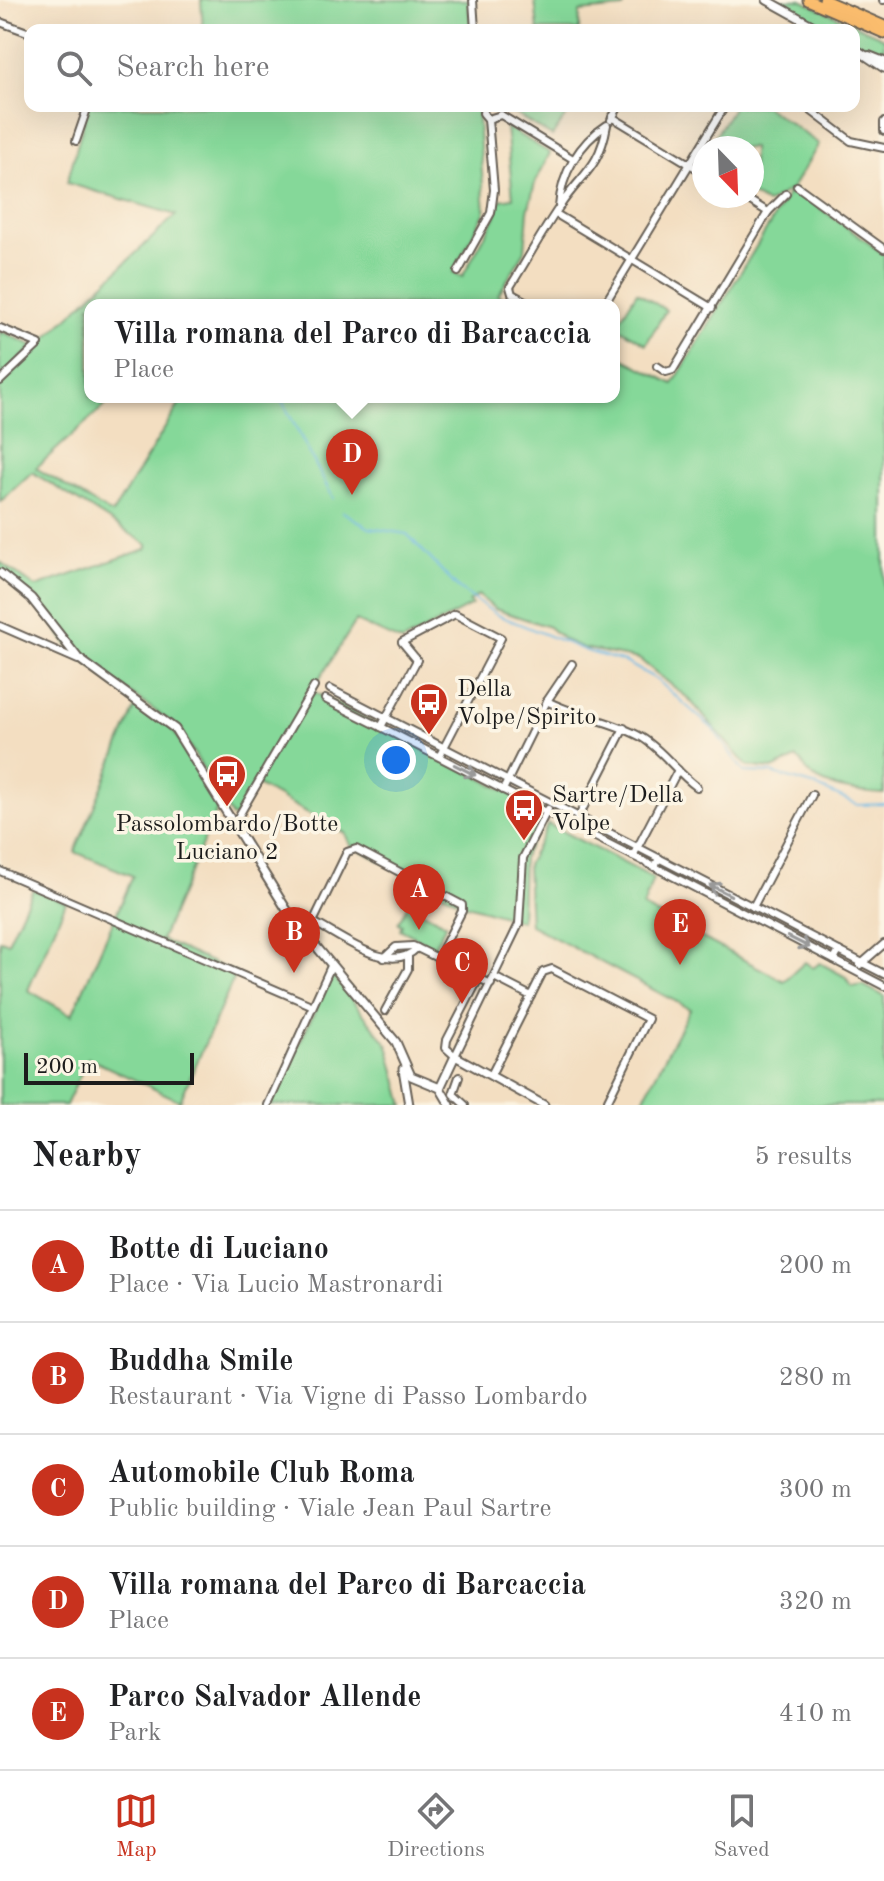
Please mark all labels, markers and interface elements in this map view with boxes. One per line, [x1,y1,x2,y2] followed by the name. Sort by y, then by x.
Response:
[24,24,860,112] search box
[52,46,96,90] icon: search
[116,53,270,83] text: Search here
[692,136,764,208] north arrow
[84,299,620,403] popup
[113,320,591,350] text: Villa romana del Parco di Barcaccia
[113,357,174,383] text: Place
[326,429,378,495] pin: D
[457,678,596,730] place label: Della Volpe/Spirito
[408,681,450,736] bus stop icon: Della Volpe/Spirito
[376,740,416,780] your location
[206,753,248,808] bus stop icon: Passolombardo/Botte Luciano 2
[453,763,477,779] one-way arrow
[552,784,683,836] place label: Sartre/Della Volpe
[503,787,545,842] bus stop icon: Sartre/Della Volpe
[116,813,338,865] place label: Passolombardo/Botte Luciano 2
[393,864,445,930] pin: A
[709,881,732,897] one-way arrow
[654,899,706,965] pin: E
[268,907,320,973] pin: B
[786,934,810,950] one-way arrow
[436,938,488,1004] pin: C
[24,1049,194,1085] scale bar
[36,1056,98,1078] text: 200 m
[32,1140,142,1174] text: Nearby
[754,1144,852,1170] text: 5 results
[108,1235,329,1265] text: Botte di Luciano
[48,1253,68,1279] text: A
[779,1253,852,1279] text: 200 m
[108,1272,443,1298] text: Place · Via Lucio Mastronardi
[108,1347,293,1377] text: Buddha Smile
[49,1365,67,1391] text: B
[779,1365,852,1391] text: 280 m
[108,1384,588,1410] text: Restaurant · Via Vigne di Passo Lombardo
[108,1459,415,1489] text: Automobile Club Roma
[49,1477,67,1503] text: C
[779,1477,852,1503] text: 300 m
[108,1496,551,1522] text: Public building · Viale Jean Paul Sartre
[108,1571,586,1601] text: Villa romana del Parco di Barcaccia
[48,1589,68,1615] text: D
[779,1589,852,1615] text: 320 m
[108,1608,169,1634] text: Place
[108,1683,421,1713] text: Parco Salvador Allende
[49,1701,67,1727] text: E
[779,1701,852,1727] text: 410 m
[108,1720,162,1746] text: Park
[114,1789,158,1864] tab: Map
[387,1789,485,1864] tab: Directions
[714,1789,770,1864] tab: Saved

